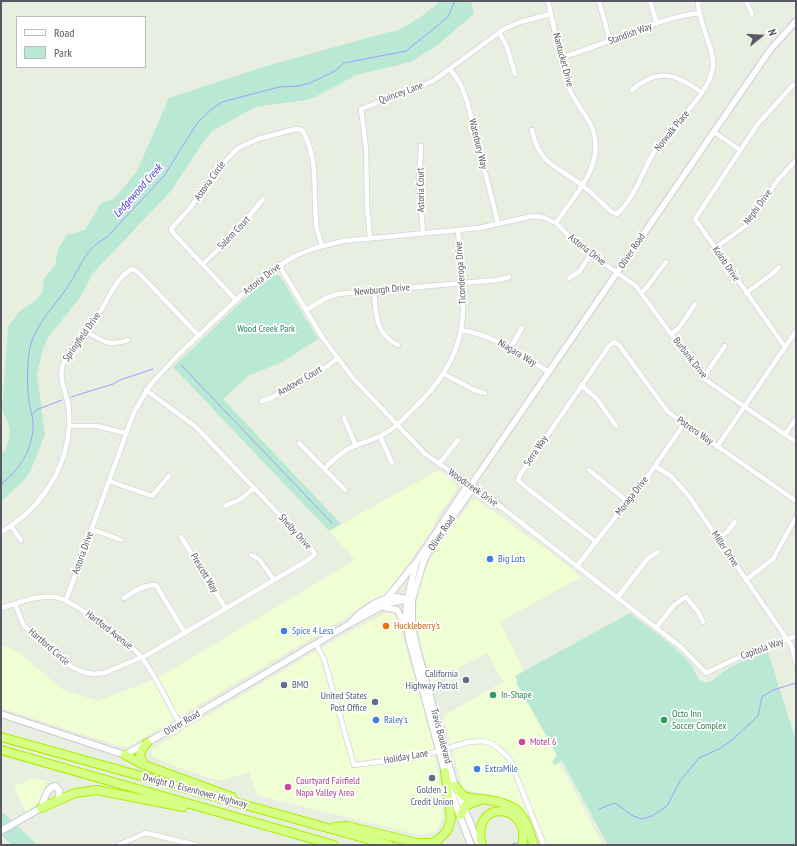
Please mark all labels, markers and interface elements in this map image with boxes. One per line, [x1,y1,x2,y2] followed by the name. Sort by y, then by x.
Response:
[16,16,146,68] legend
[741,16,781,56] north arrow
[606,21,654,47] street label: Standish Way
[54,25,74,40] text: Road
[765,27,780,37] text: N
[550,32,576,88] street label: Nantucket Drive
[54,45,72,60] text: Park
[377,79,425,107] street label: Quincey Lane
[652,108,692,154] street label: Norwalk Place
[466,118,490,170] street label: Waterbury Way
[192,159,228,203] street label: Astoria Circle
[111,162,165,220] water label: Ledgewood Creek
[415,167,427,213] street label: Astoria Court
[741,187,775,227] street label: Nephi Drive
[215,214,253,252] street label: Salem Court
[616,231,648,271] street label: Oliver Road
[566,232,608,268] street label: Astoria Drive
[453,241,469,305] street label: Ticonderoga Drive
[710,244,742,284] street label: Kolob Drive
[241,261,283,297] street label: Astoria Drive
[354,282,410,298] street label: Newburgh Drive
[61,310,103,364] street label: Springfield Drive
[237,323,295,335] park label: Wood Creek Park
[670,335,710,381] street label: Burbank Drive
[496,337,538,369] street label: Niagara Way
[276,363,324,399] street label: Andover Court
[675,414,715,448] street label: Potrero Way
[521,433,551,469] street label: Serra Way
[446,466,500,510] street label: Woodcreek Drive
[613,474,651,518] street label: Moraga Drive
[276,512,314,552] street label: Shelby Drive
[426,513,458,553] street label: Oliver Road
[709,529,741,569] street label: Miller Drive
[70,530,96,576] street label: Astoria Drive
[188,551,220,595] street label: Prescott Way
[498,553,525,565] place label: Big Lots
[485,554,495,564] marker: Big Lots
[83,608,135,652] street label: Hartford Avenue
[394,620,440,632] place label: Huckleberry's
[381,621,391,631] marker: Huckleberry's
[292,625,334,637] place label: Spice 4 Less
[26,626,72,668] street label: Hartford Circle
[279,626,289,636] marker: Spice 4 Less
[739,636,785,662] street label: Capitola Way
[406,668,458,692] place label: California Highway Patrol
[461,675,471,685] marker: California Highway Patrol
[292,679,309,691] place label: BMO
[279,680,289,690] marker: BMO
[501,689,532,701] place label: In-Shape
[321,690,367,714] place label: United States Post Office
[488,690,498,700] marker: In-Shape
[370,697,380,707] marker: United States Post Office
[428,707,454,765] street label: Travis Boulevard
[162,708,202,738] street label: Oliver Road
[672,708,726,732] place label: Octo Inn Soccer Complex
[384,714,408,726] place label: Raley's
[371,715,381,725] marker: Raley's
[659,715,669,725] marker: Octo Inn Soccer Complex
[530,736,556,748] place label: Motel 6
[517,737,527,747] marker: Motel 6
[383,747,429,767] street label: Holiday Lane
[485,763,518,775] place label: ExtraMile
[472,764,482,774] marker: ExtraMile
[142,771,248,811] street label: Dwight D. Eisenhower Highway
[427,773,437,783] marker: Golden 1 Credit Union
[296,775,360,798] place label: Courtyard Fairfield Napa Valley Area
[283,782,293,792] marker: Courtyard Fairfield Napa Valley Area
[410,784,454,808] place label: Golden 1 Credit Union

